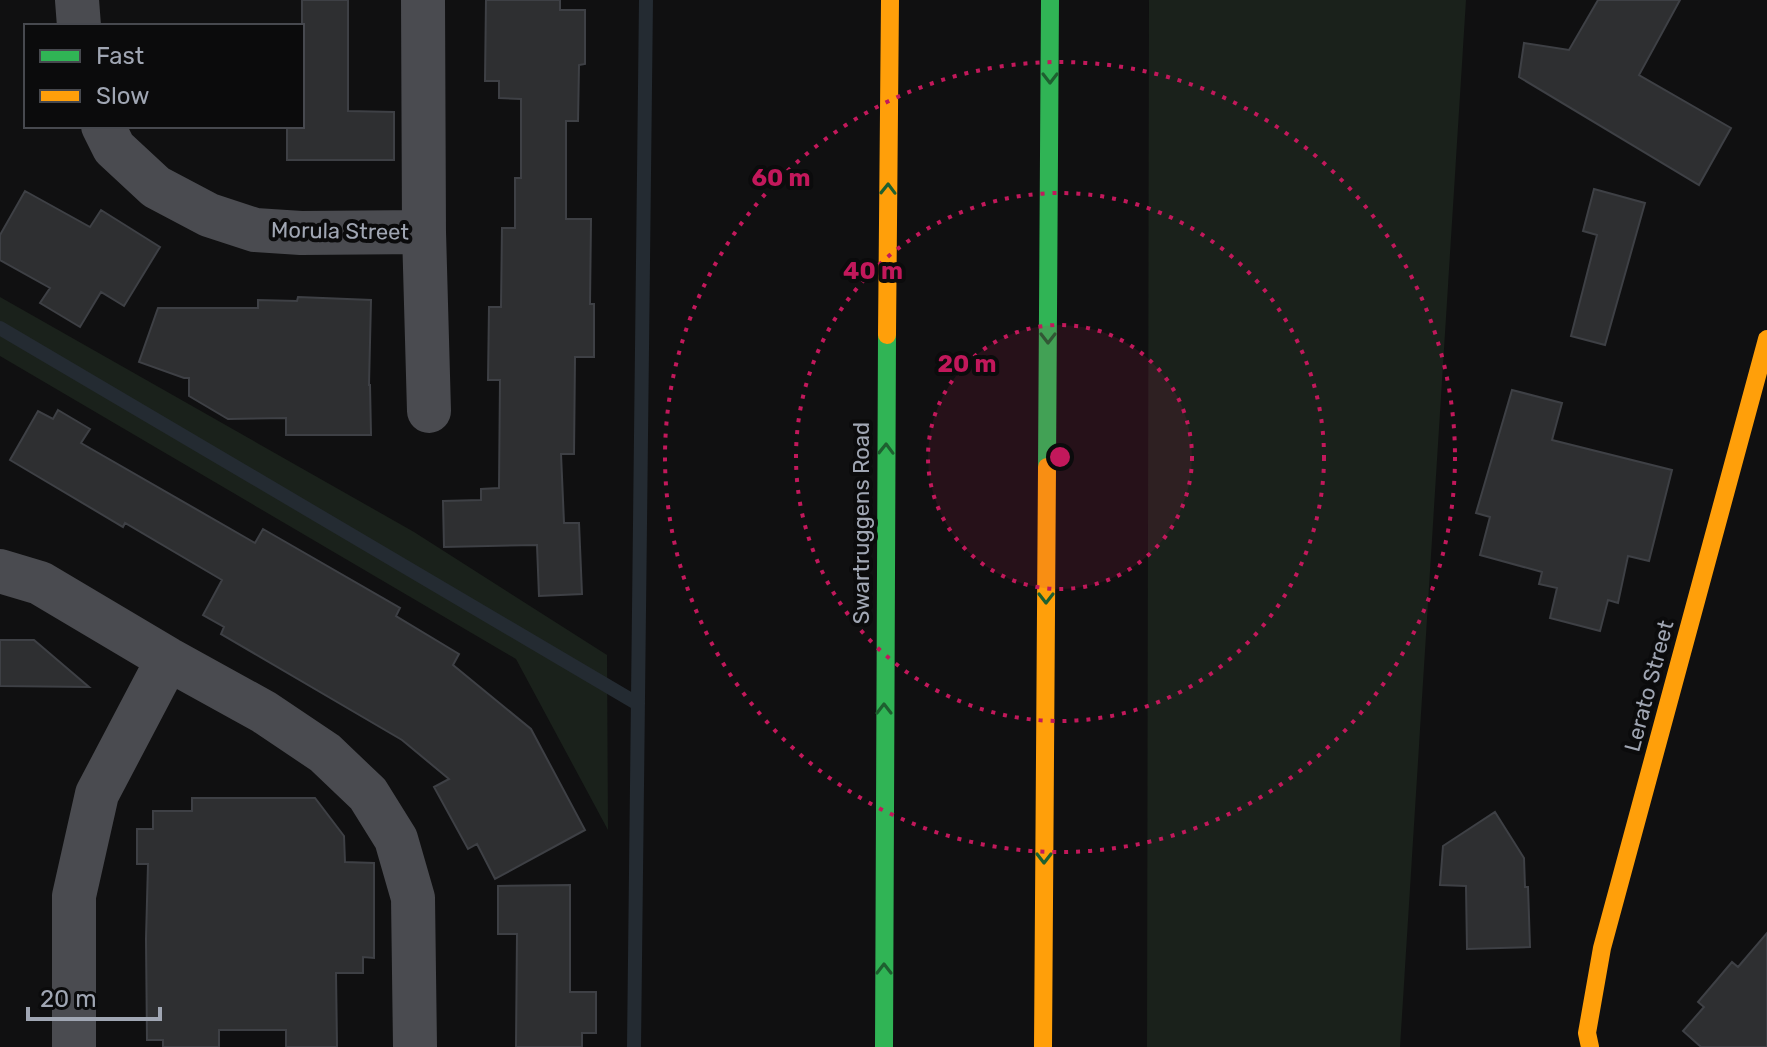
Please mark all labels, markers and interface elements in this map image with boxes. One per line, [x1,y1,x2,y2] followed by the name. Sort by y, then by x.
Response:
[24,24,304,128] legend
[96,42,144,70] text: Fast
[1041,72,1058,85] one-way arrow
[96,82,149,110] text: Slow
[751,164,811,192] text: 60 m
[879,182,897,195] one-way arrow
[271,216,410,246] street label: Morula Street
[843,257,903,285] text: 40 m
[1039,332,1057,345] one-way arrow
[937,350,997,378] text: 20 m
[848,422,875,624] street label: Swartruggens Road
[877,442,894,455] one-way arrow
[1046,443,1074,471] centre of rings
[1037,592,1055,605] one-way arrow
[1618,617,1680,755] street label: Lerato Street
[875,702,893,715] one-way arrow
[1035,852,1053,865] one-way arrow
[875,962,893,975] one-way arrow
[28,971,160,1021] scale bar
[40,985,97,1013] text: 20 m

